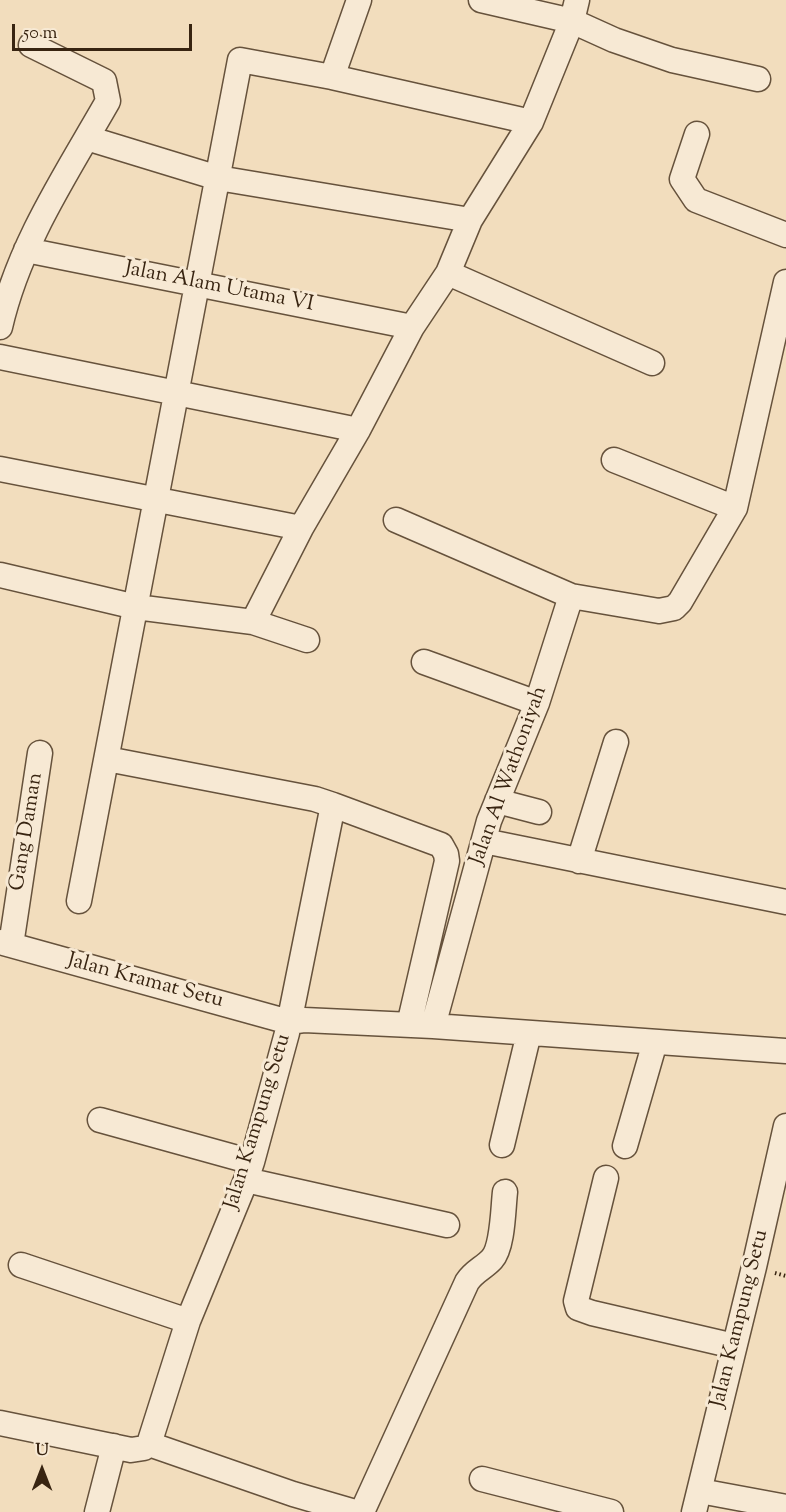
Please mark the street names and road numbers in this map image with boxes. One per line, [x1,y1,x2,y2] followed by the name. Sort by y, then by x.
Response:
[122,257,316,319] street label: Jalan Alam Utama VI
[466,683,554,869] street label: Jalan Al Wathoniyah
[6,771,50,893] street label: Gang Daman
[64,949,226,1015] street label: Jalan Kramat Setu
[220,1031,298,1213] street label: Jalan Kampung Setu
[707,1227,775,1411] street label: Jalan Kampung Setu

